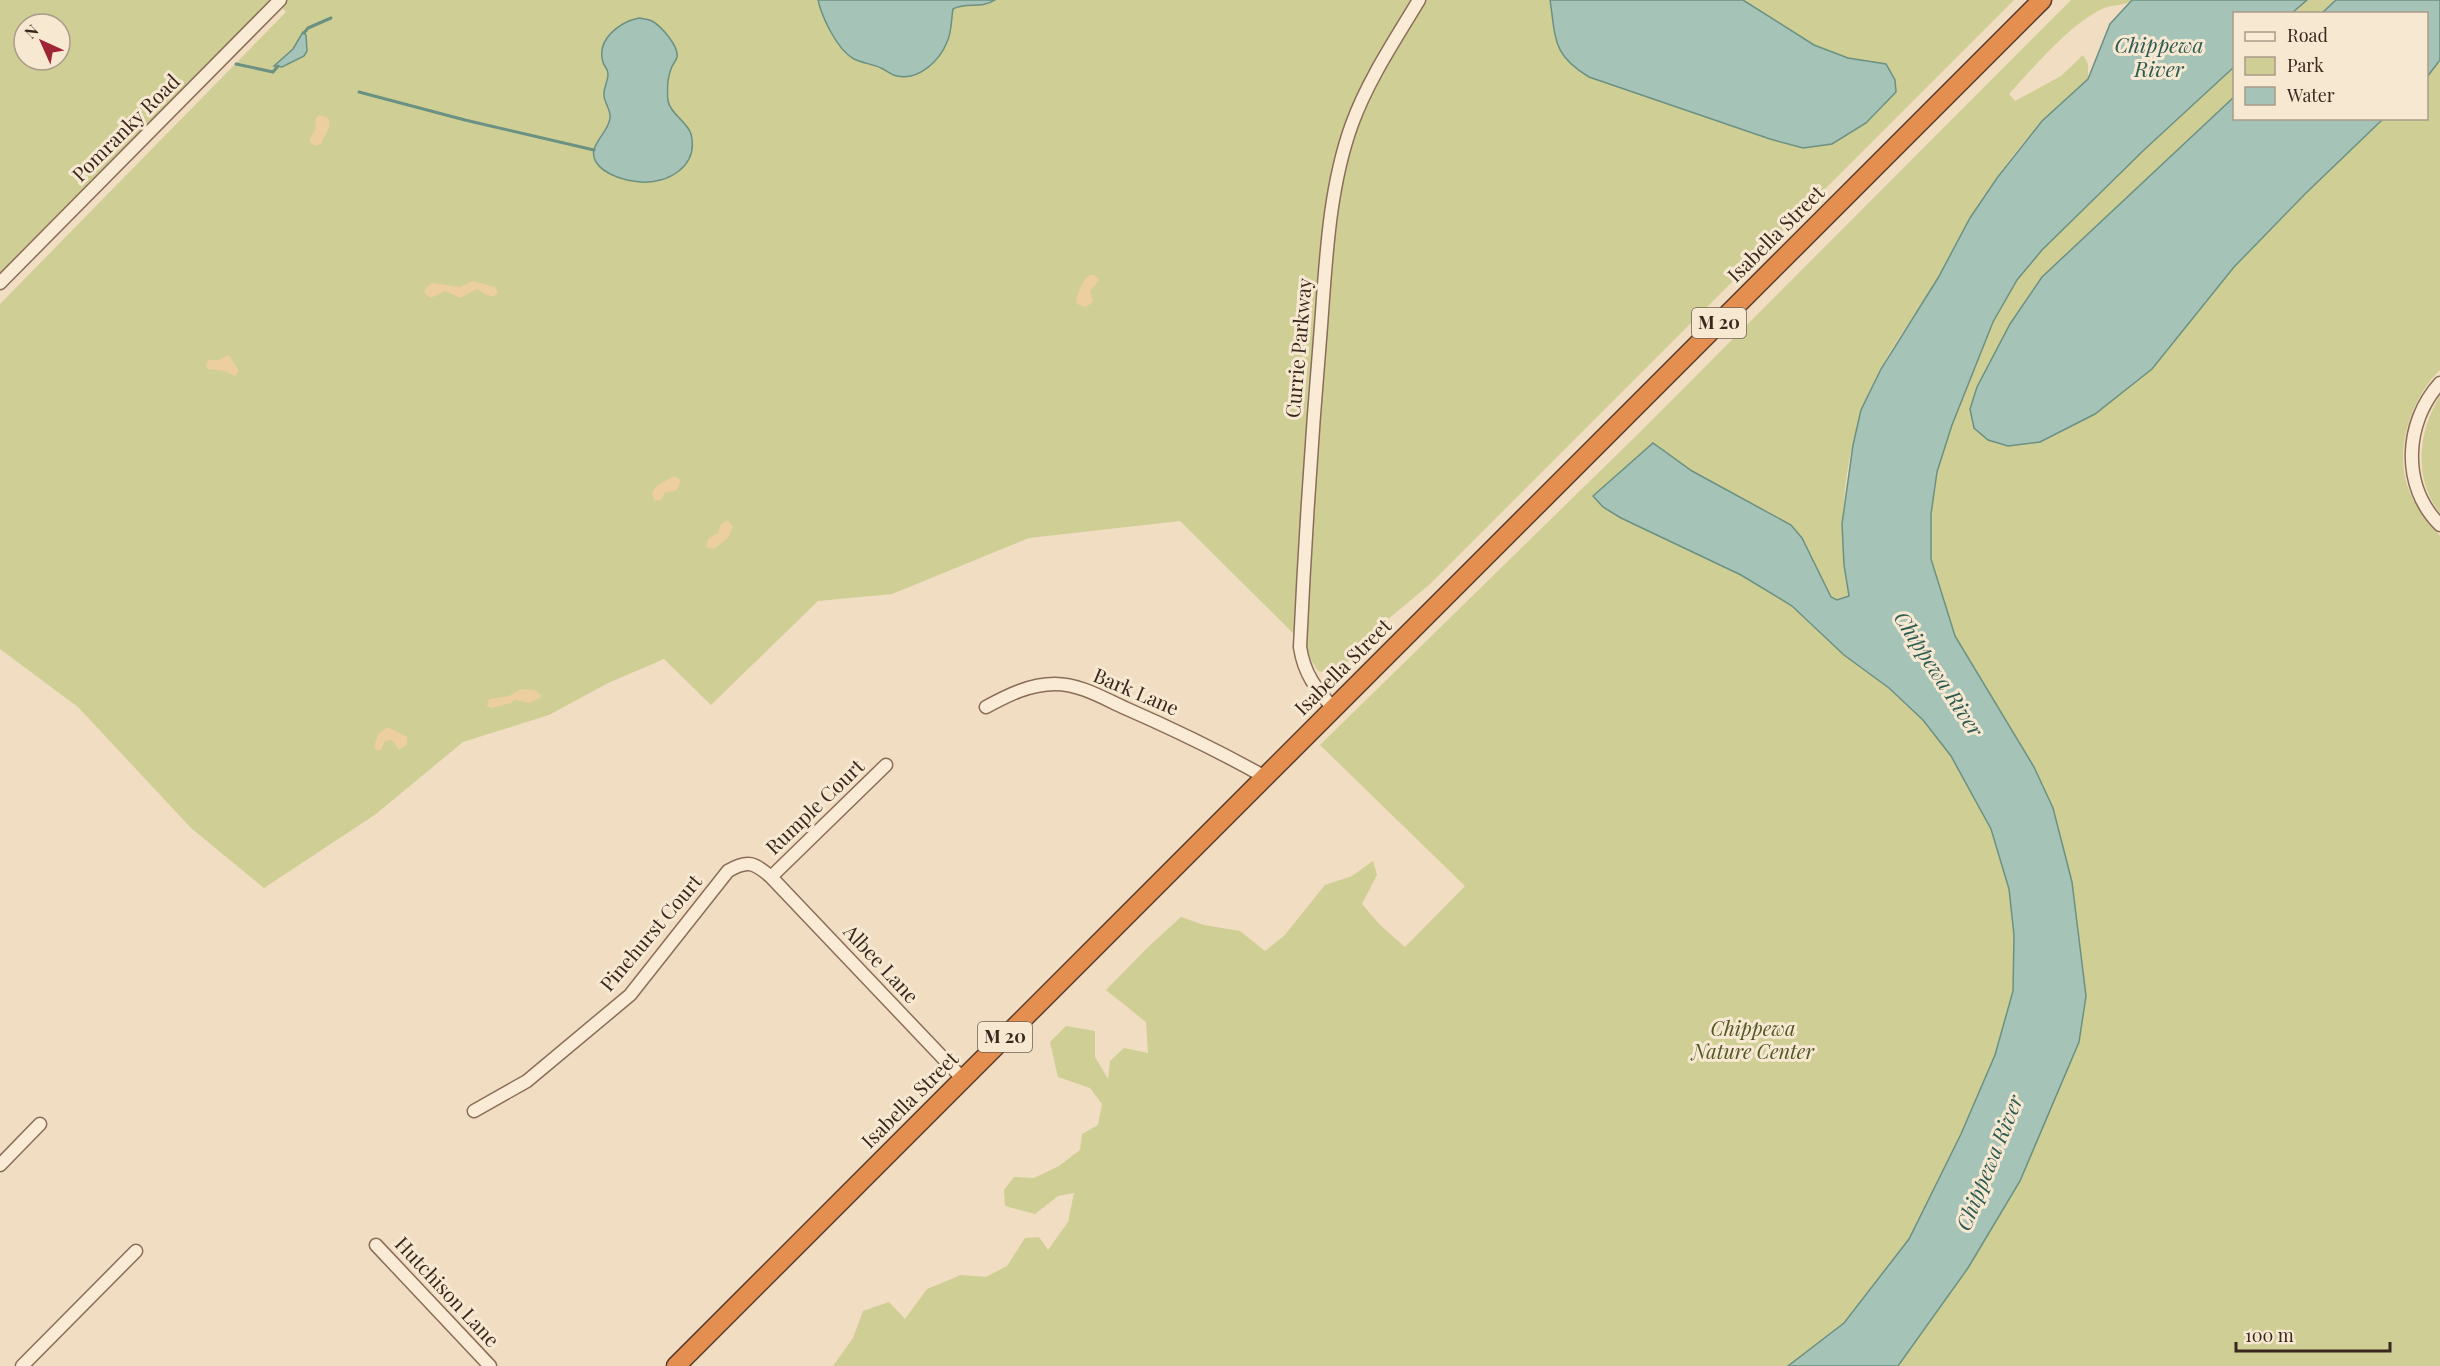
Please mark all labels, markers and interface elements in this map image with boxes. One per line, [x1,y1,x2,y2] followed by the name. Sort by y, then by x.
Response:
[12,12,72,72] north arrow
[2233,12,2428,120] legend
[20,19,43,43] text: N
[2287,23,2328,47] text: Road
[2114,30,2204,82] water label: Chippewa River
[2287,53,2324,77] text: Park
[65,67,185,187] street label: Pomranky Road
[2286,83,2335,107] text: Water
[1721,178,1830,287] street label: Isabella Street
[1278,277,1317,419] street label: Currie Parkway
[1692,308,1746,338] road number: M 20
[1889,605,1991,742] water label: Chippewa River
[1288,611,1397,720] street label: Isabella Street
[1090,661,1183,721] street label: Bark Lane
[759,751,870,860] street label: Rumple Court
[593,867,707,996] street label: Pinehurst Court
[838,917,926,1008] street label: Albee Lane
[1690,1014,1815,1064] park label: Chippewa Nature Center
[978,1022,1032,1052] road number: M 20
[855,1044,964,1153] street label: Isabella Street
[1948,1089,2028,1234] water label: Chippewa River
[390,1230,506,1352] street label: Hutchison Lane
[2236,1315,2390,1353] scale bar
[2245,1323,2294,1347] text: 100 m

